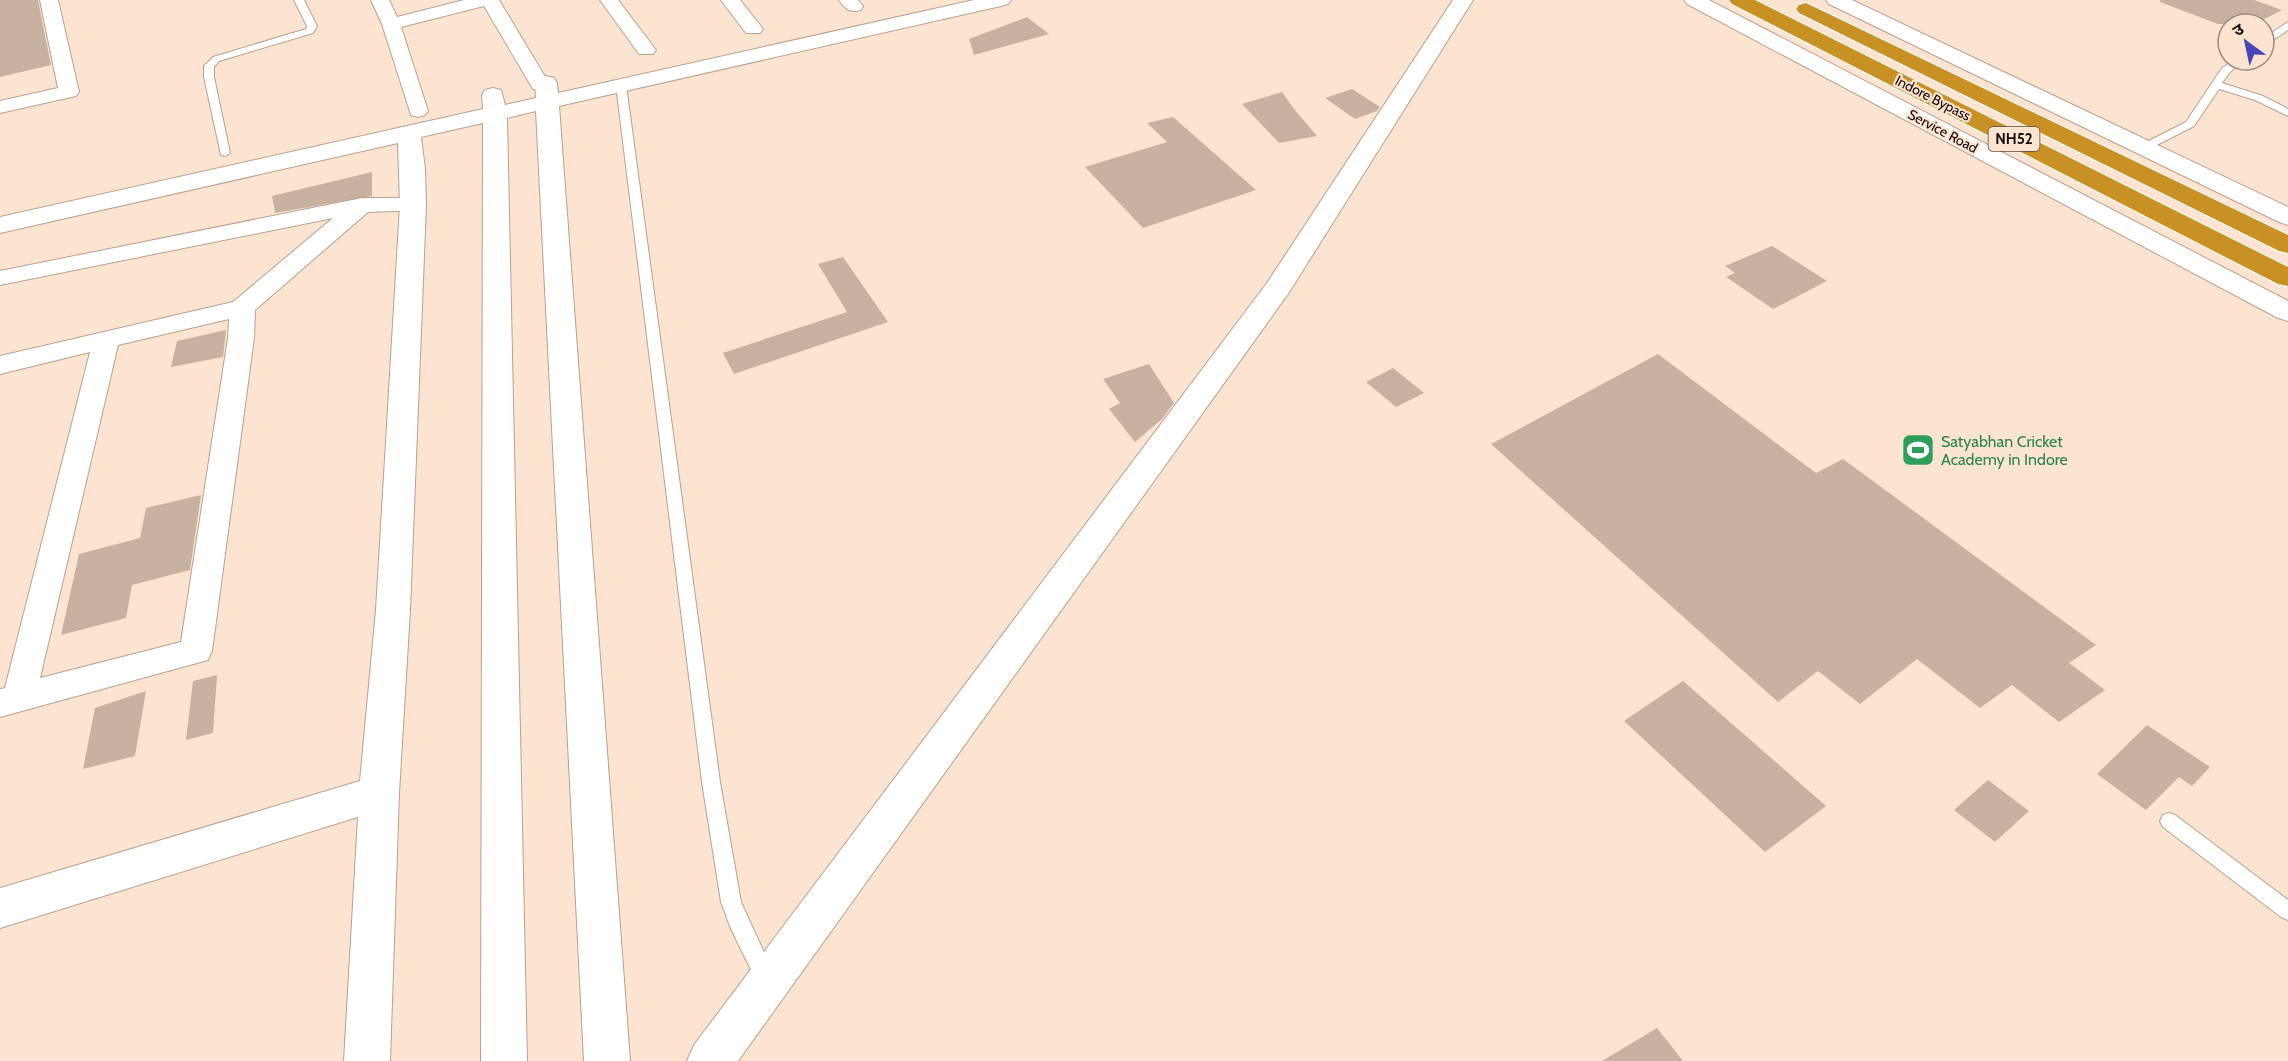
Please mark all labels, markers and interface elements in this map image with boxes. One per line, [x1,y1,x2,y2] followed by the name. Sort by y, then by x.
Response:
[2216,12,2276,72] north arrow
[2229,19,2248,40] text: उ
[1892,71,1974,125] street label: Indore Bypass
[1905,105,1981,157] street label: Service Road
[1988,127,2040,151] road number: NH52
[1900,432,1936,468] sports icon: Satyabhan Cricket Academy in Indore
[1941,432,2068,469] place label: Satyabhan Cricket Academy in Indore

